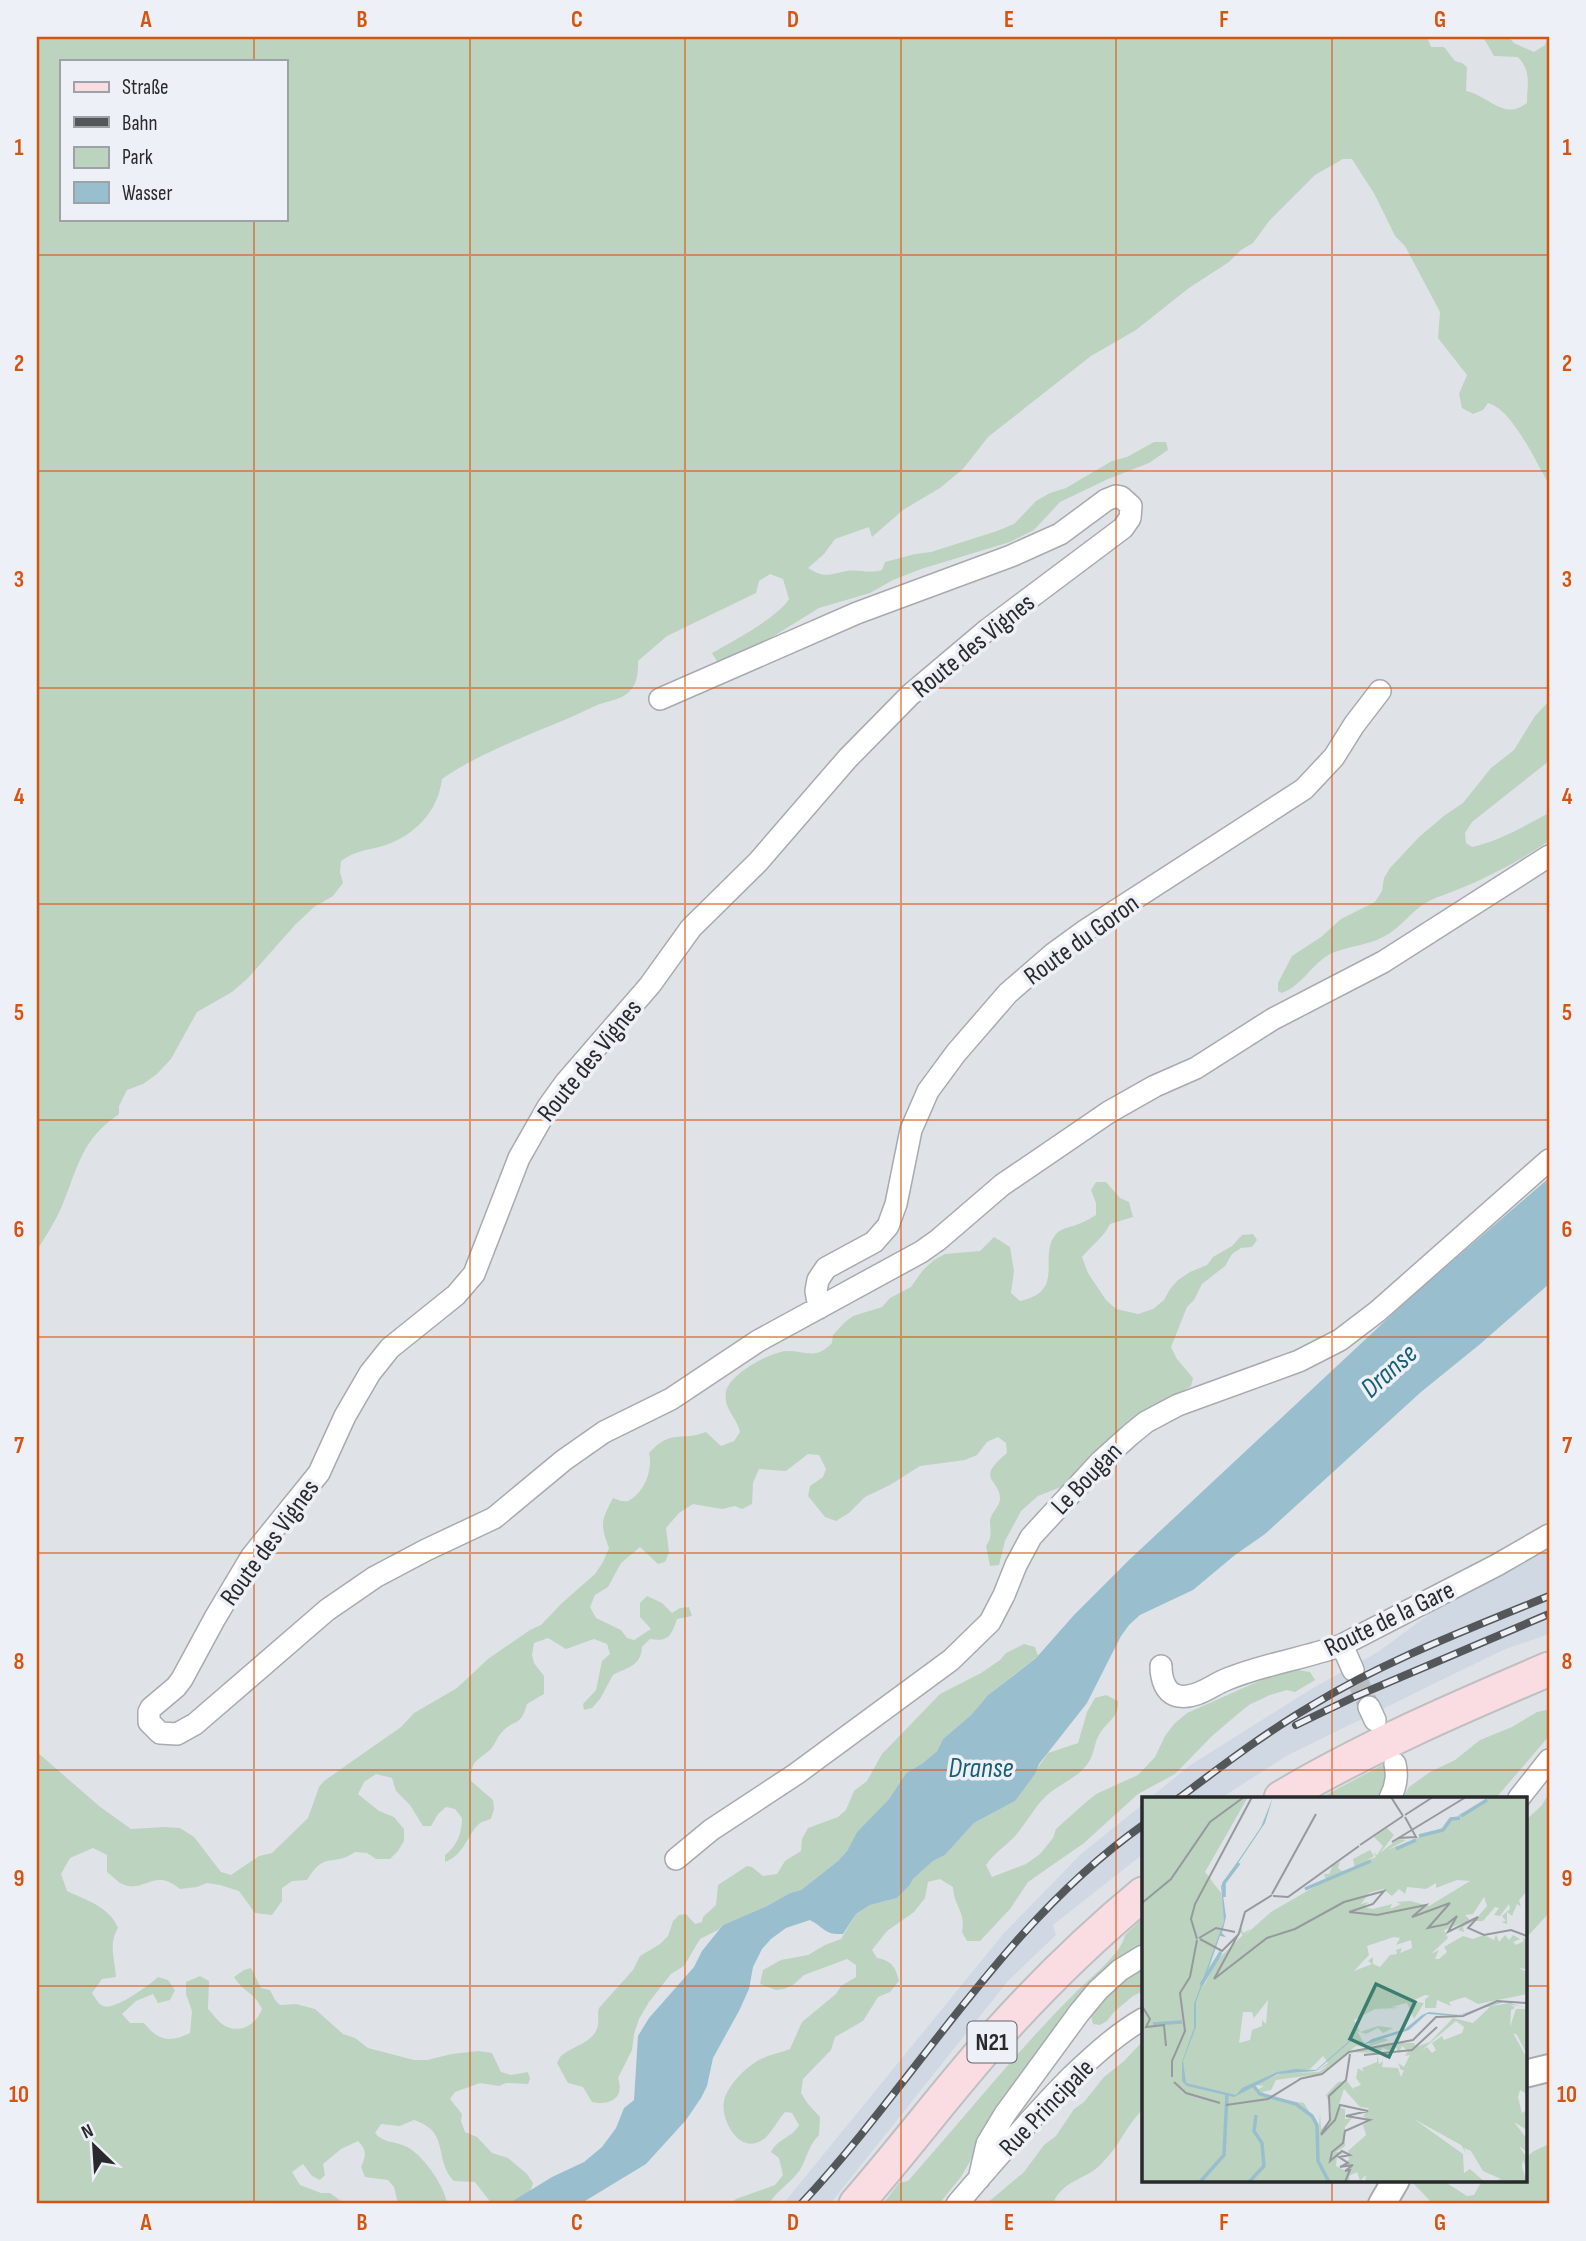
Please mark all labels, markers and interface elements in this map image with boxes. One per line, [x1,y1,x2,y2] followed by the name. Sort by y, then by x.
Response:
[140,6,153,34] text: A
[357,6,368,34] text: B
[571,6,583,34] text: C
[787,6,799,34] text: D
[1004,6,1014,34] text: E
[1219,6,1229,34] text: F
[1434,6,1446,34] text: G
[60,60,287,220] legend
[122,75,168,100] text: Straße
[122,111,157,136] text: Bahn
[14,134,24,162] text: 1
[1562,134,1572,162] text: 1
[122,145,153,170] text: Park
[122,181,173,206] text: Wasser
[14,350,24,378] text: 2
[1562,350,1572,378] text: 2
[14,566,24,594] text: 3
[1562,566,1572,594] text: 3
[907,587,1041,705] street label: Route des Vignes
[14,783,25,811] text: 4
[1562,783,1573,811] text: 4
[1018,888,1145,992] street label: Route du Goron
[531,994,649,1128] street label: Route des Vignes
[14,999,24,1027] text: 5
[1562,999,1572,1027] text: 5
[14,1216,24,1244] text: 6
[1562,1216,1572,1244] text: 6
[1354,1337,1424,1405] water label: Dranse
[14,1432,24,1460] text: 7
[1562,1432,1572,1460] text: 7
[1045,1437,1129,1522] street label: Le Bougan
[214,1474,326,1612] street label: Route des Vignes
[1320,1575,1460,1664] street label: Route de la Gare
[14,1648,25,1676] text: 8
[1562,1648,1573,1676] text: 8
[949,1752,1013,1785] water label: Dranse
[1142,1797,1526,2182] inset map
[14,1865,24,1893] text: 9
[1562,1865,1572,1893] text: 9
[968,2022,1016,2062] road number: N21
[993,2053,1101,2163] street label: Rue Principale
[9,2081,29,2109] text: 10
[1557,2081,1577,2109] text: 10
[60,2112,130,2182] north arrow
[78,2119,97,2145] text: N
[140,2209,153,2237] text: A
[357,2209,368,2237] text: B
[571,2209,583,2237] text: C
[787,2209,799,2237] text: D
[1004,2209,1014,2237] text: E
[1219,2209,1229,2237] text: F
[1434,2209,1446,2237] text: G

